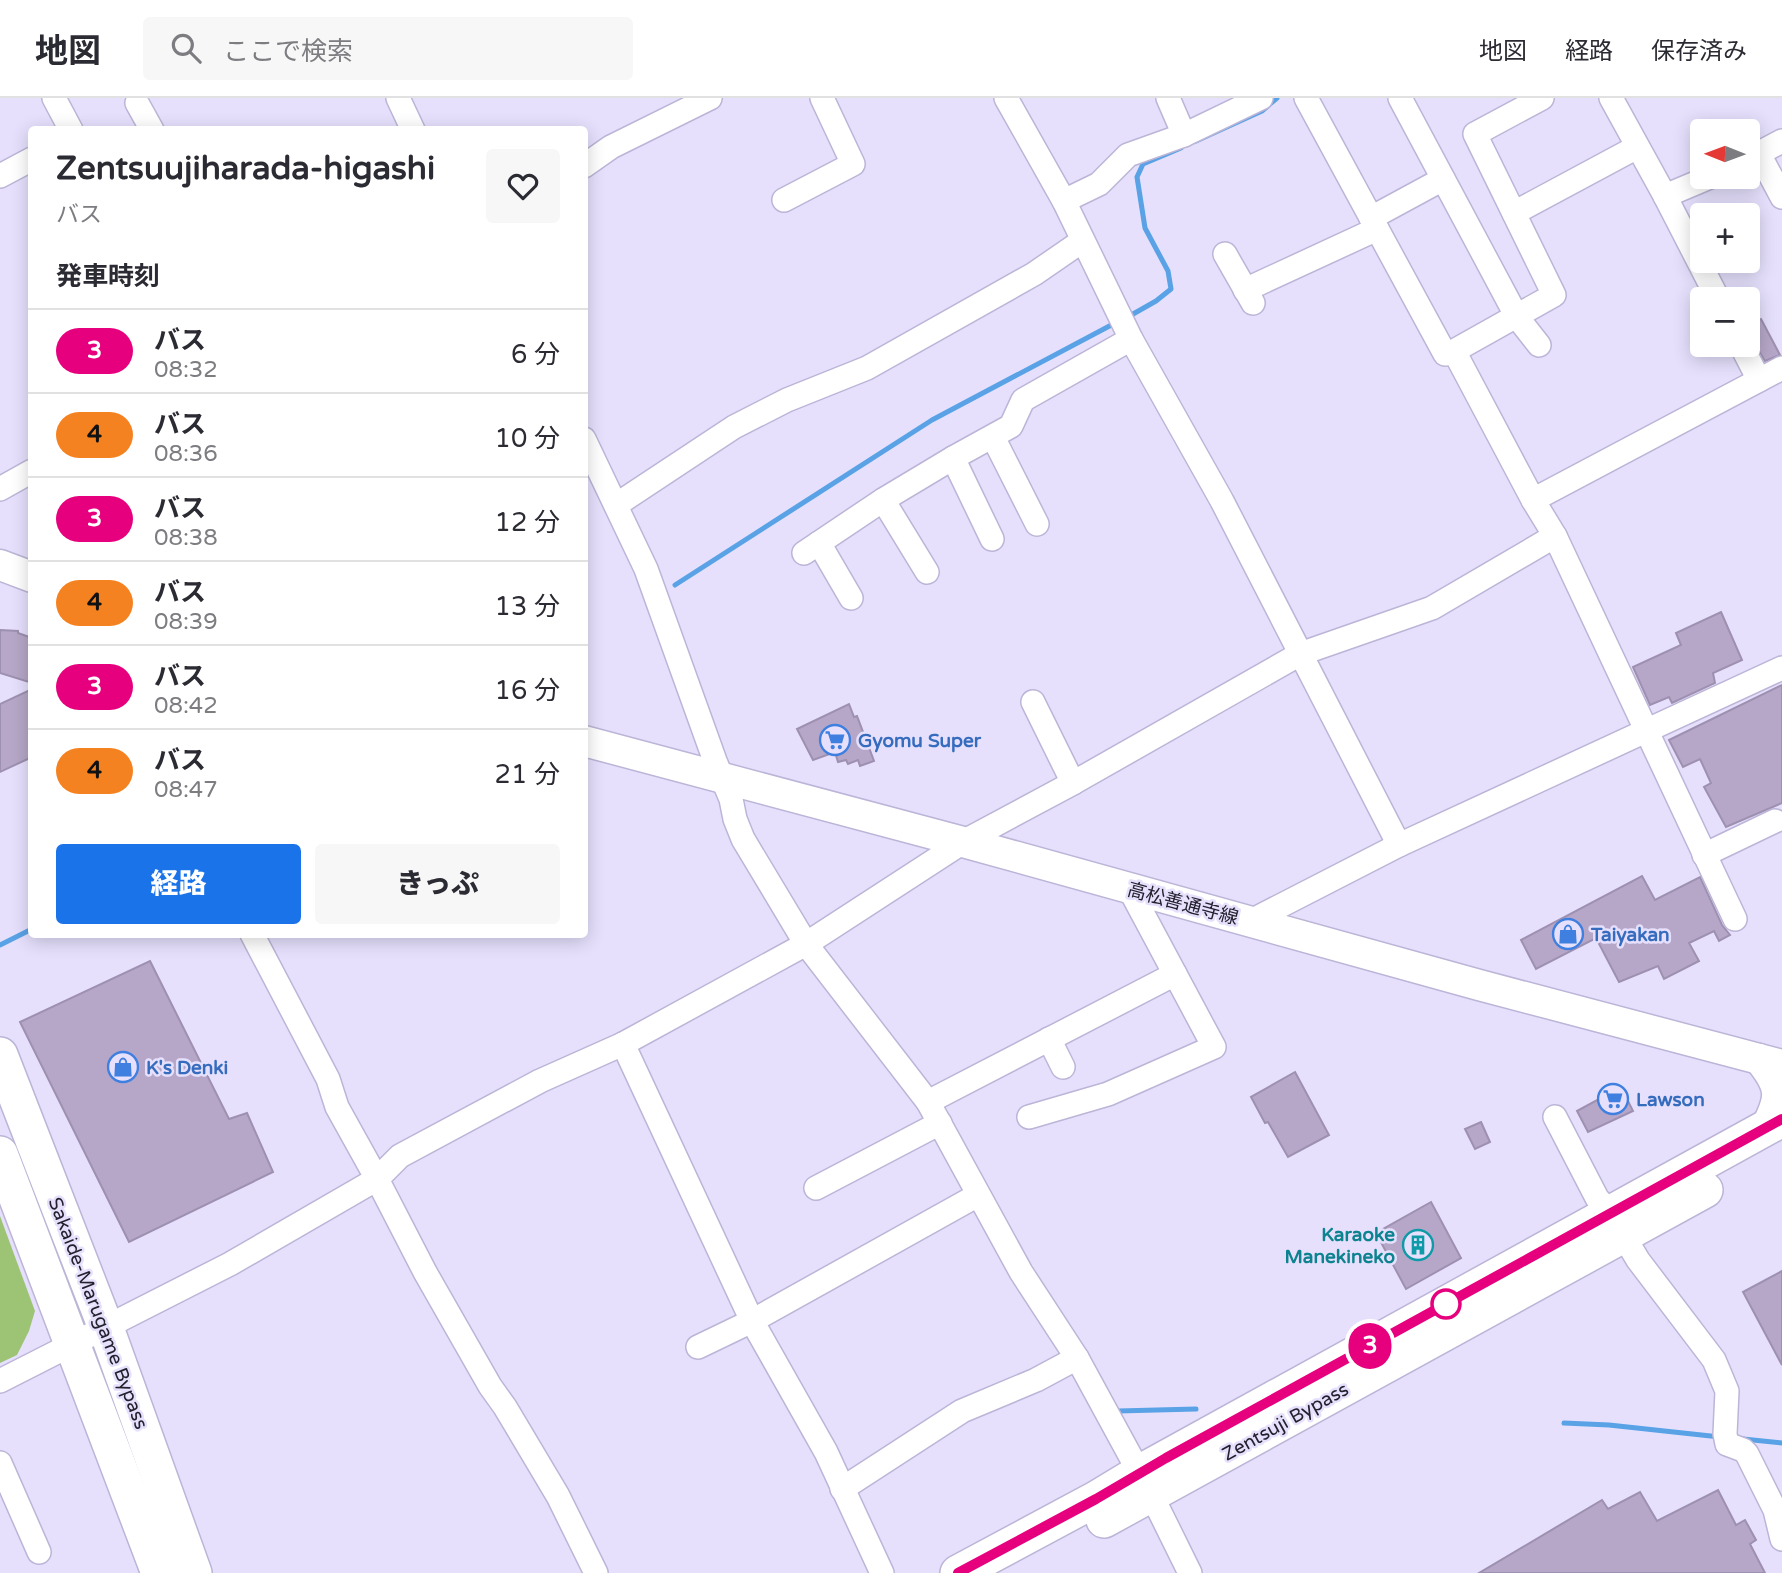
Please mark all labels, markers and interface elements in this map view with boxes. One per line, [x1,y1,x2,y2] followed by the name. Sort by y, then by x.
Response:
[143,17,633,80] search box
[167,29,205,67] icon: search
[35,32,101,71] text: 地図
[223,36,353,67] text: ここで検索
[1479,37,1527,66] text: 地図
[1565,37,1613,66] text: 経路
[1651,37,1747,66] text: 保存済み
[1690,119,1760,189] north arrow
[1690,119,1760,357] map controls
[56,149,435,188] text: Zentsuujiharada-higashi
[486,149,560,223] button: heart
[56,201,102,229] text: バス
[1690,203,1760,273] button: +
[56,261,160,292] text: 発車時刻
[1690,287,1760,357] button: −
[154,325,206,356] text: バス
[87,336,102,365] text: 3
[511,339,560,370] text: 6 分
[154,356,218,384] text: 08:32
[154,409,206,440] text: バス
[87,420,102,449] text: 4
[495,423,560,454] text: 10 分
[154,440,218,468] text: 08:36
[154,493,206,524] text: バス
[87,504,102,533] text: 3
[495,507,560,538] text: 12 分
[154,524,218,552] text: 08:38
[154,577,206,608] text: バス
[87,588,102,617] text: 4
[495,591,560,622] text: 13 分
[154,608,218,636] text: 08:39
[154,661,206,692] text: バス
[87,672,102,701] text: 3
[495,675,560,706] text: 16 分
[154,692,218,720] text: 08:42
[818,723,852,757] supermarket icon: Gyomu Super
[858,730,982,753] place label: Gyomu Super
[154,745,206,776] text: バス
[87,756,102,785] text: 4
[495,759,560,790] text: 21 分
[154,776,218,804] text: 08:47
[56,844,301,924] button: 経路
[315,844,560,924] button: きっぷ
[1125,879,1241,929] street label: 高松善通寺線
[1551,917,1585,951] shop icon: Taiyakan
[1590,924,1670,947] place label: Taiyakan
[106,1050,140,1084] shop icon: K's Denki
[146,1057,228,1079] place label: K's Denki
[1596,1082,1630,1116] supermarket icon: Lawson
[1636,1089,1705,1111] place label: Lawson
[44,1195,152,1432] street label: Sakaide-Marugame Bypass
[1284,1224,1395,1268] place label: Karaoke Manekineko
[1401,1228,1435,1262] building icon: Karaoke Manekineko
[1431,1289,1461,1319] unlabelled marker
[1347,1323,1393,1369] line badge: 3
[1362,1331,1378,1360] text: 3
[1219,1378,1352,1466] street label: Zentsuji Bypass

